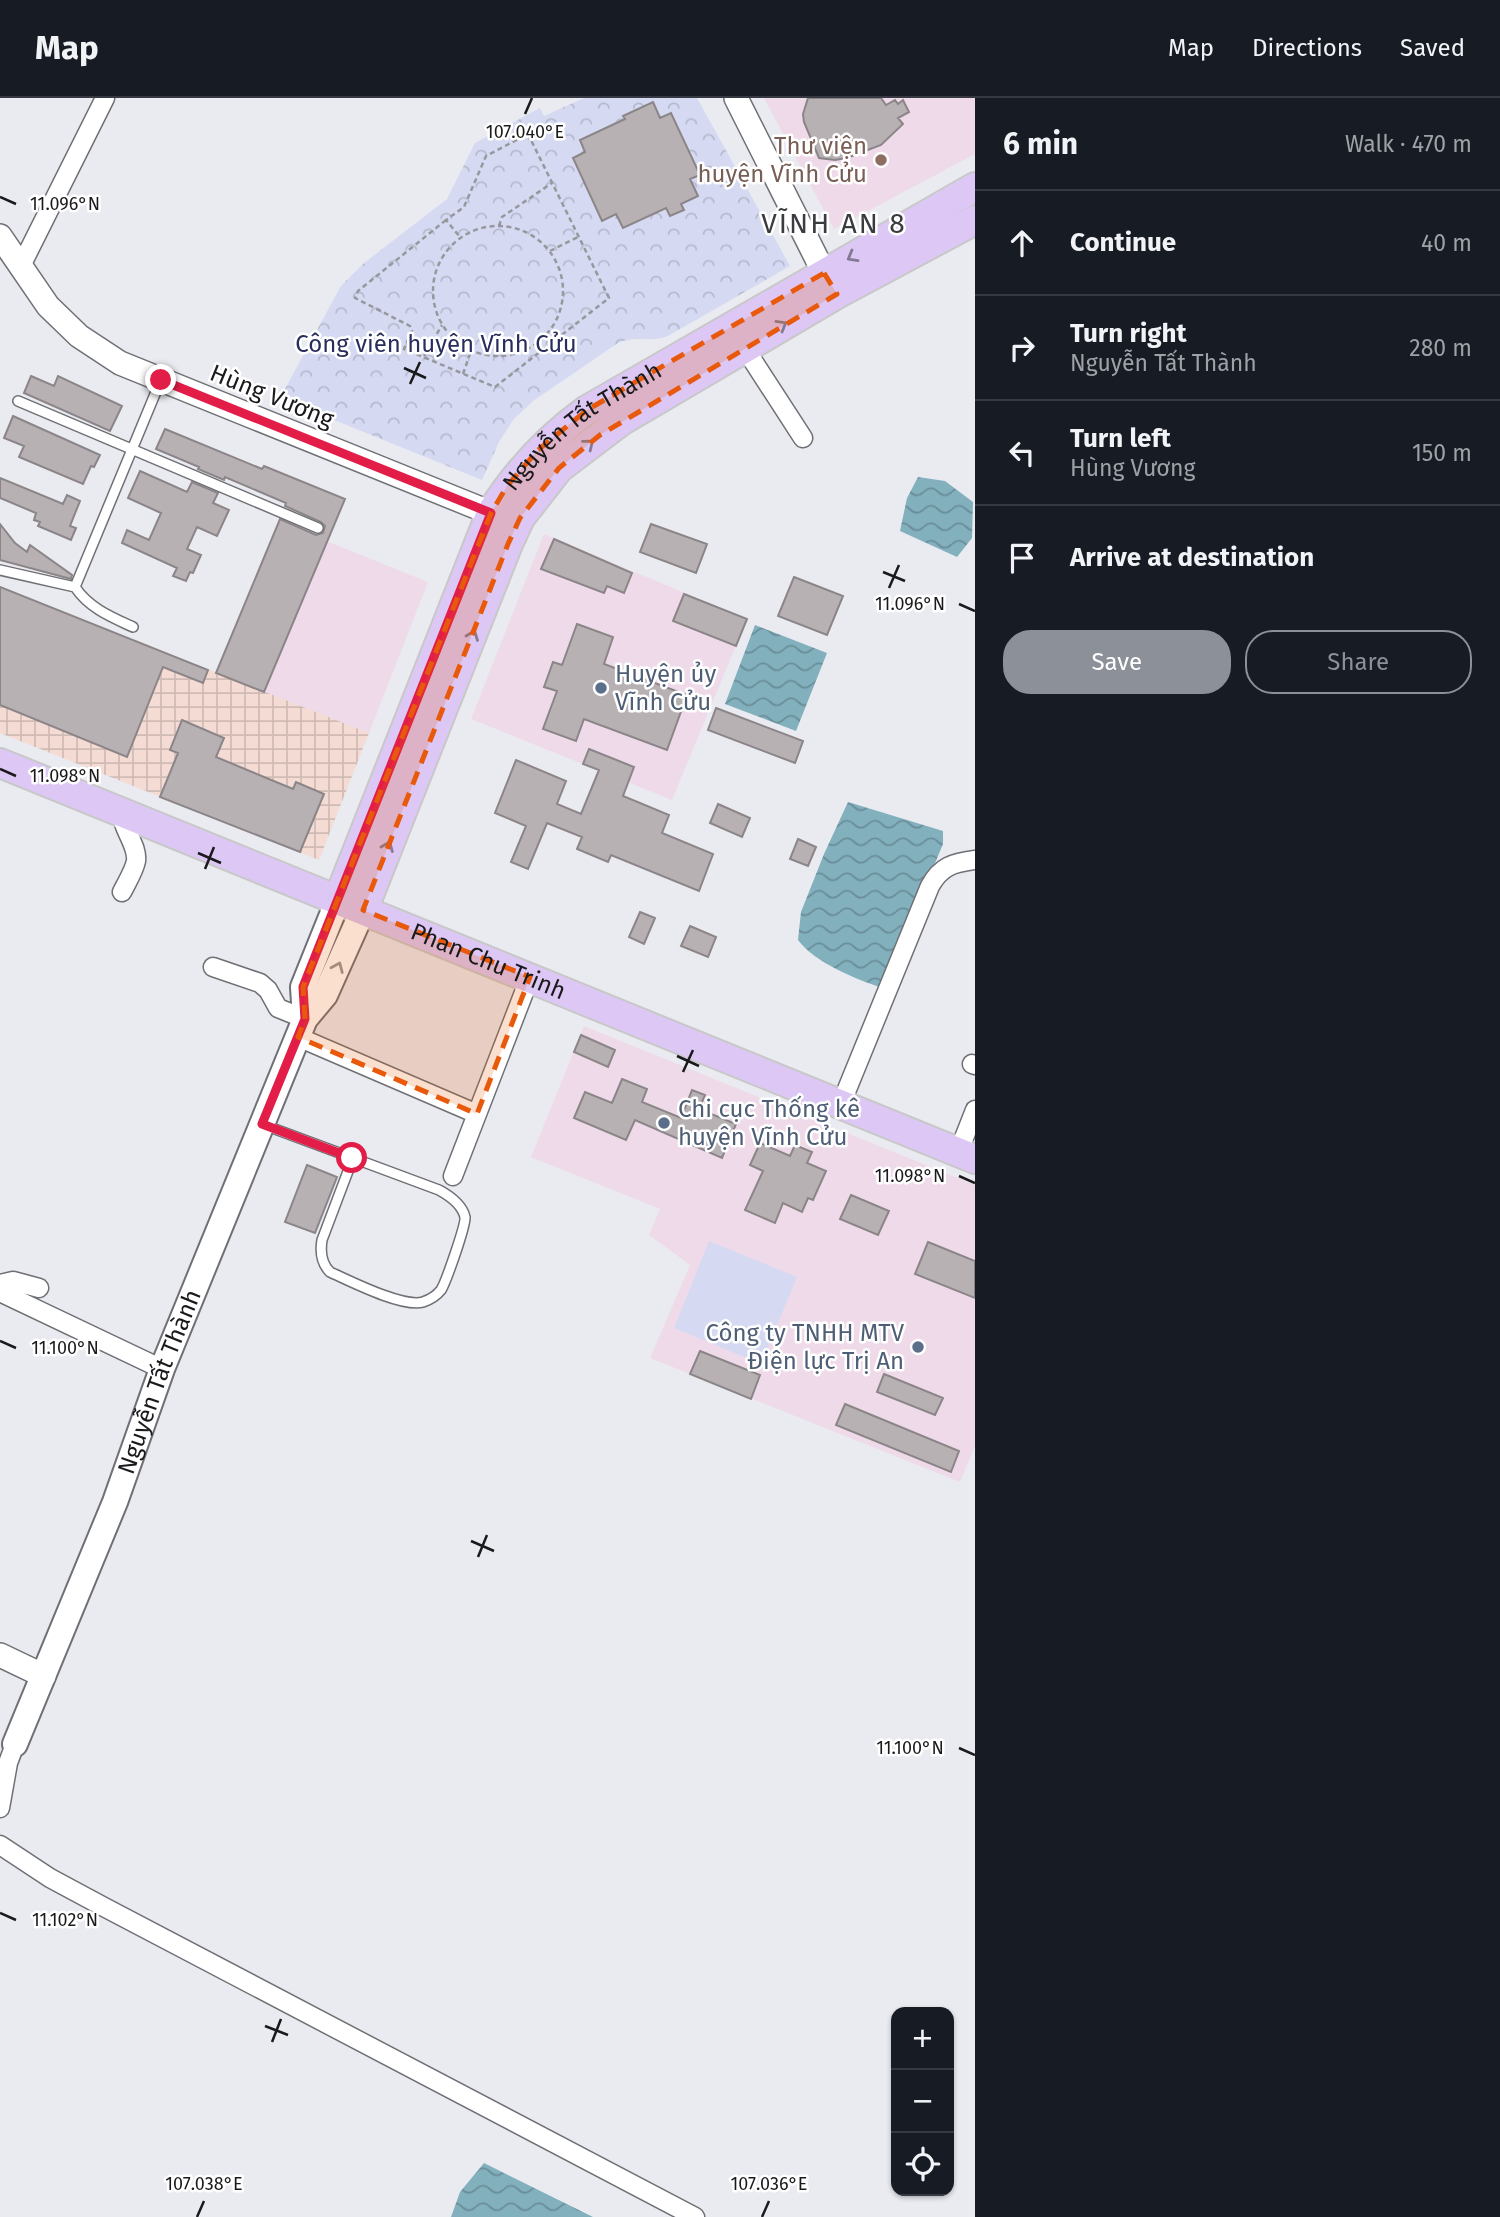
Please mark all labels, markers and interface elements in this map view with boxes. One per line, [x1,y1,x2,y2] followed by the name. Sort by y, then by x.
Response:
[35,28,99,68] text: Map
[1168,34,1214,62] text: Map
[1252,34,1362,62] text: Directions
[1400,34,1465,62] text: Saved
[486,121,564,143] text: 107.040°E
[1003,126,1078,162] text: 6 min
[1345,130,1472,158] text: Walk · 470 m
[697,132,867,188] place label: Thư viện huyện Vĩnh Cửu
[873,152,889,168] marker: Thư viện huyện Vĩnh Cửu
[30,193,100,215] text: 11.096°N
[761,207,907,240] district label: VĨNH AN 8
[1003,224,1041,262] icon: ahead
[1070,227,1176,258] text: Continue
[1421,229,1472,257] text: 40 m
[846,249,859,262] one-way arrow
[1070,318,1187,349] text: Turn right
[775,320,788,333] one-way arrow
[1003,329,1041,367] icon: right
[295,330,577,358] park label: Công viên huyện Vĩnh Cửu
[1409,334,1472,362] text: 280 m
[1070,349,1257,377] text: Nguyễn Tất Thành
[497,356,666,496] street label: Nguyễn Tất Thành
[206,359,338,434] street label: Hùng Vương
[145,364,176,395] route end
[1070,423,1171,454] text: Turn left
[1003,434,1041,472] icon: left
[1412,439,1472,467] text: 150 m
[581,440,593,453] one-way arrow
[1070,454,1195,482] text: Hùng Vương
[1003,539,1041,577] icon: arrive
[1070,542,1314,573] text: Arrive at destination
[875,593,945,615] text: 11.096°N
[464,630,478,642] one-way arrow
[1003,630,1231,694] button: Save
[1245,630,1472,694] button: Share
[615,660,716,716] place label: Huyện ủy Vĩnh Cửu
[593,680,609,696] marker: Huyện ủy Vĩnh Cửu
[30,765,100,787] text: 11.098°N
[380,841,394,853] one-way arrow
[407,917,570,1005] street label: Phan Chu Trinh
[330,961,344,974] one-way arrow
[678,1095,860,1151] place label: Chi cục Thống kê huyện Vĩnh Cửu
[656,1115,672,1131] marker: Chi cục Thống kê huyện Vĩnh Cửu
[336,1142,367,1173] route start
[875,1165,945,1187] text: 11.098°N
[112,1285,207,1478] street label: Nguyễn Tất Thành
[706,1319,905,1375] place label: Công ty TNHH MTV Điện lực Trị An
[31,1337,99,1359] text: 11.100°N
[910,1339,926,1355] marker: Công ty TNHH MTV Điện lực Trị An
[876,1737,944,1759] text: 11.100°N
[32,1909,98,1931] text: 11.102°N
[891,2007,954,2196] map controls
[891,2007,954,2070] button: +
[891,2070,954,2133] button: −
[891,2133,954,2196] button: locate
[165,2173,243,2195] text: 107.038°E
[731,2173,807,2195] text: 107.036°E

